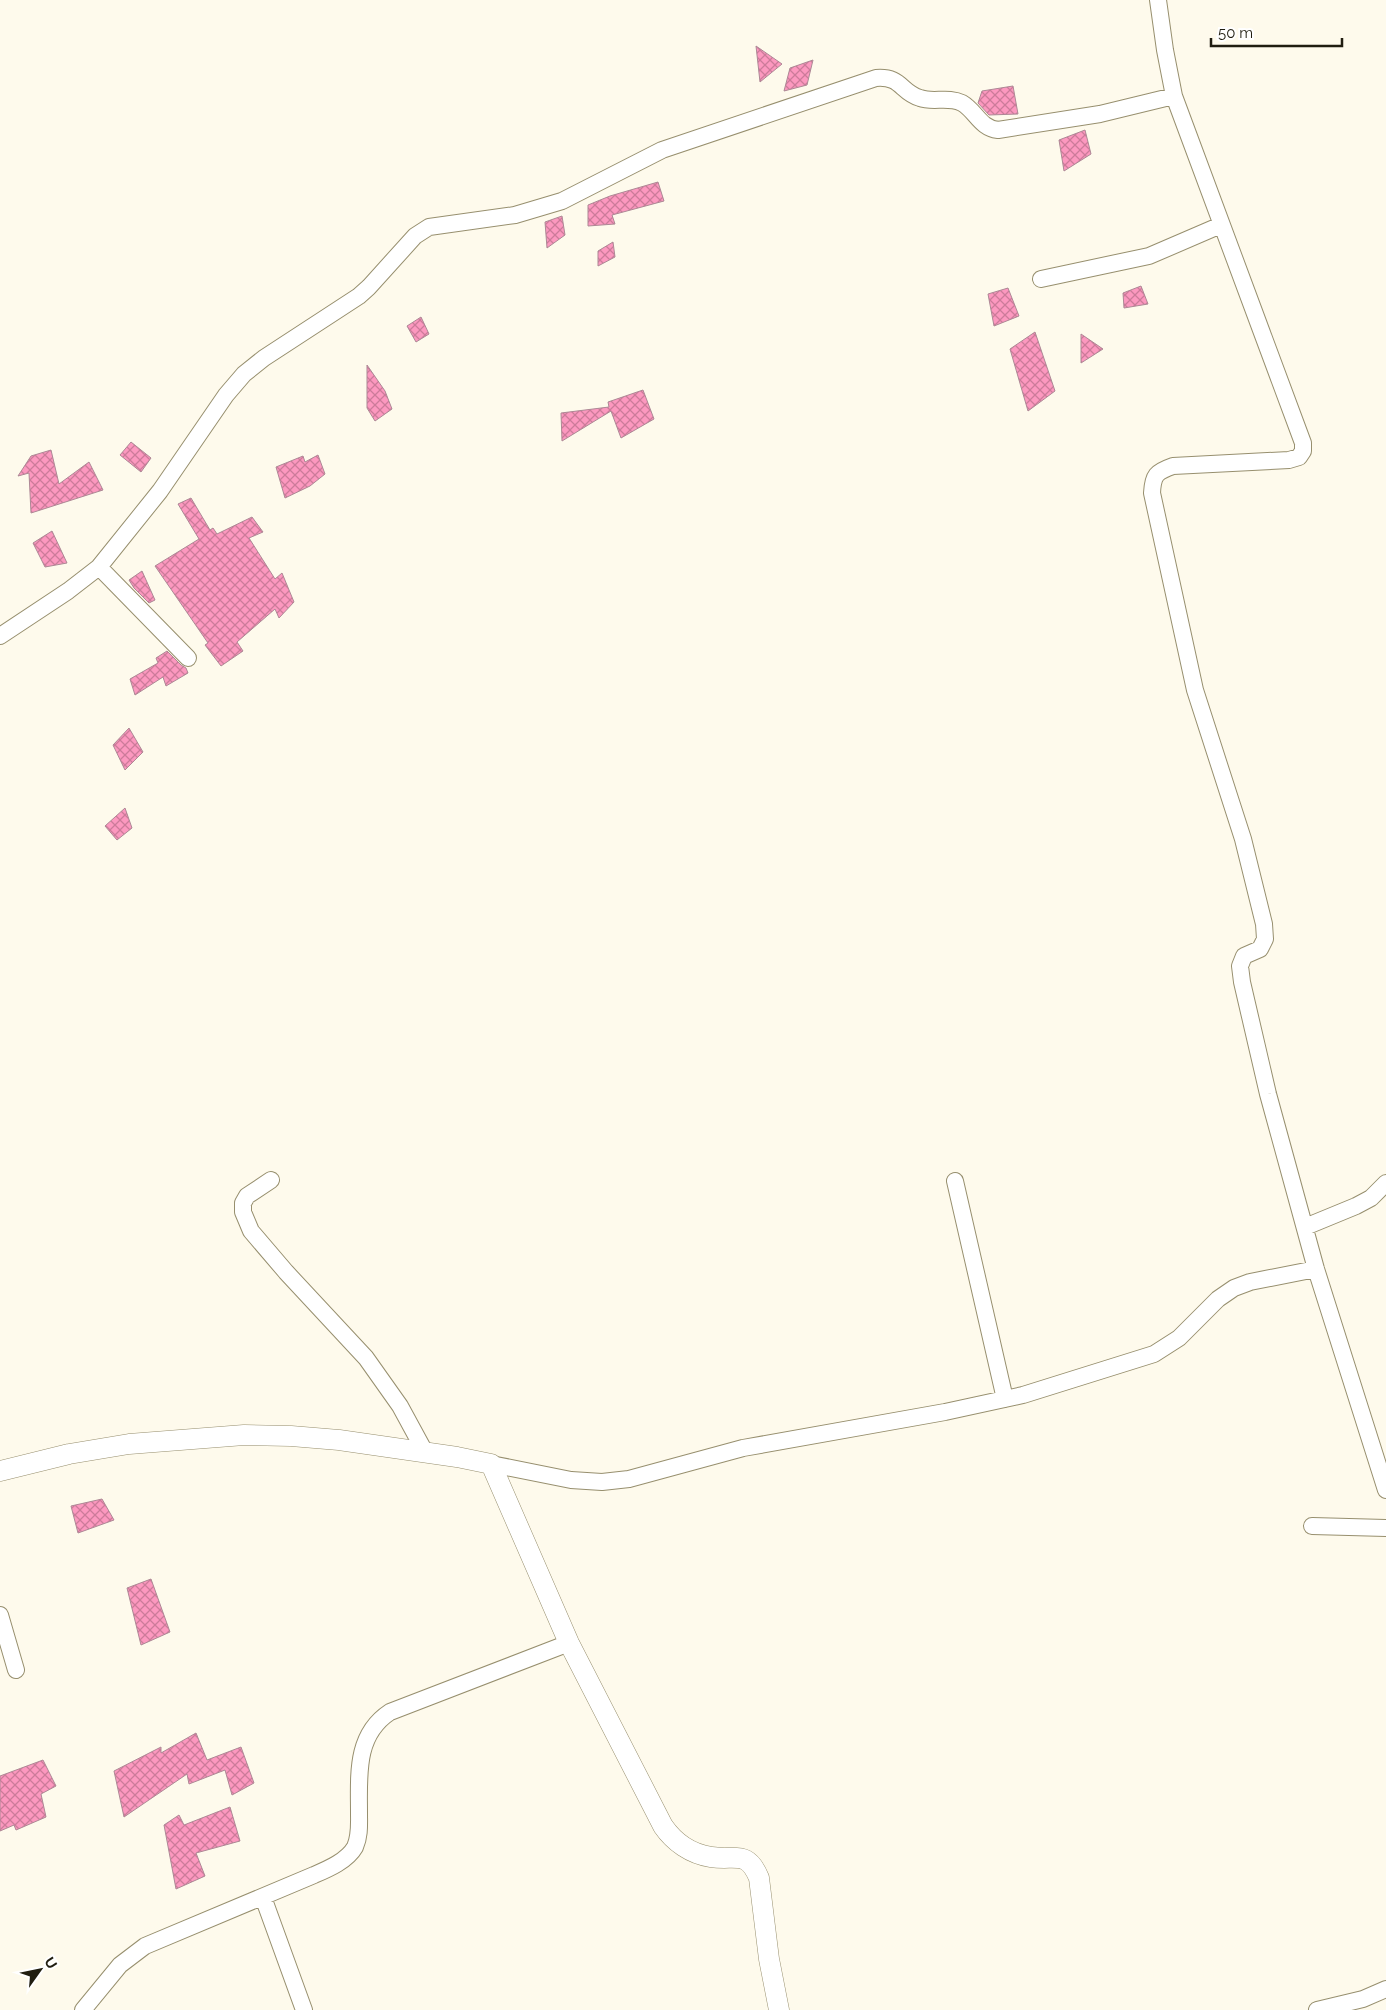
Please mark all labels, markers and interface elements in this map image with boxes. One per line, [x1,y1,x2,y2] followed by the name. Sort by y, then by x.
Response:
[1211,15,1342,47] scale bar
[1218,24,1253,42] text: 50 m
[15,1945,65,1995] north arrow
[41,1954,60,1972] text: U

